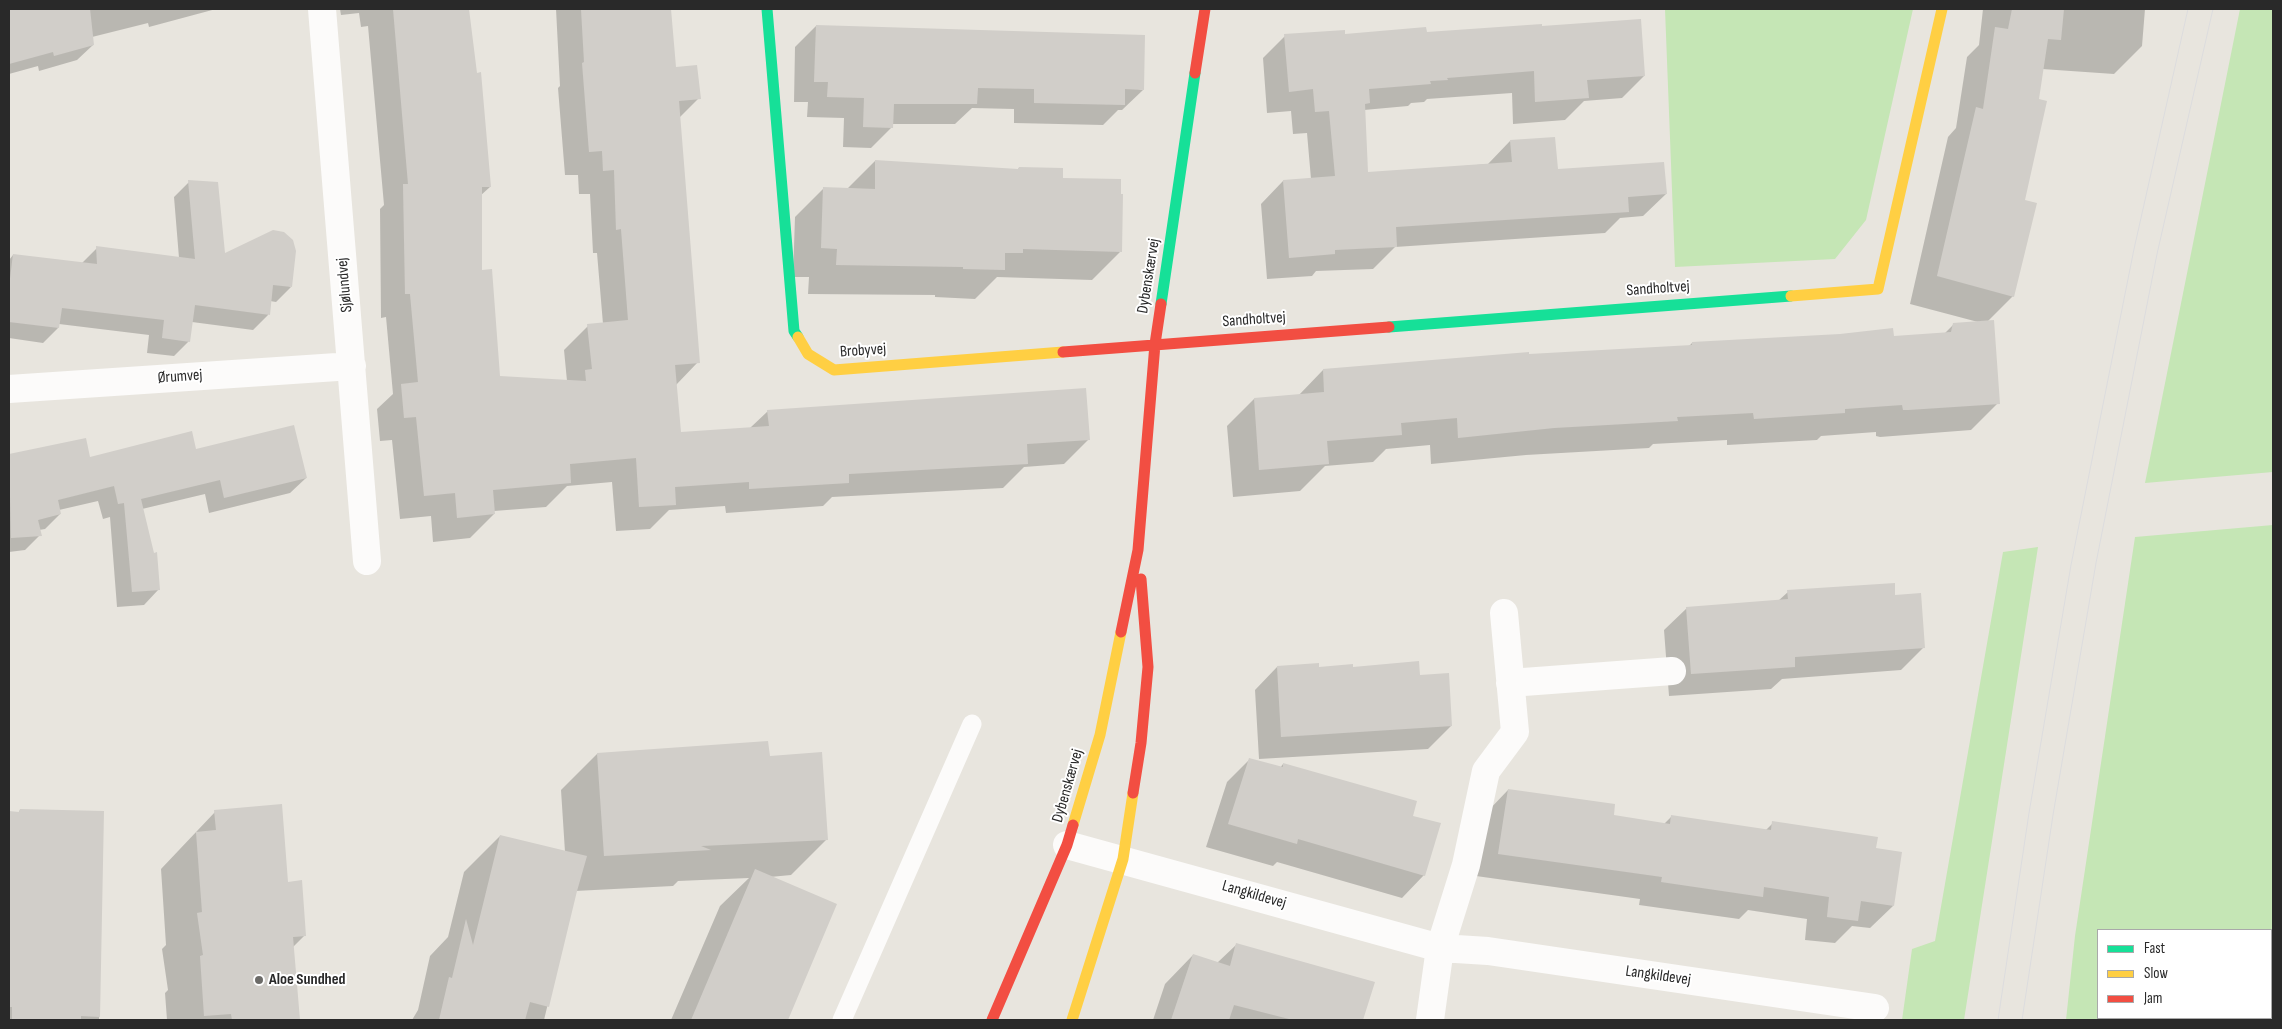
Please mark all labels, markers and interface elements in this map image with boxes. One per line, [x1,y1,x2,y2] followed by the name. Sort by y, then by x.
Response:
[1134,237,1164,315] street label: Dybenskærvej
[333,257,357,313] street label: Sjølundvej
[1626,277,1690,301] street label: Sandholtvej
[1222,308,1286,332] street label: Sandholtvej
[839,340,887,362] street label: Brobyvej
[157,366,203,388] street label: Ørumvej
[1048,747,1088,825] street label: Dybenskærvej
[1220,877,1288,913] street label: Langkildevej
[2097,929,2272,1019] legend
[2144,939,2165,958] text: Fast
[1624,962,1692,990] street label: Langkildevej
[2144,964,2168,983] text: Slow
[269,970,346,990] place label: Aloe Sundhed
[253,974,265,986] marker: Aloe Sundhed
[2144,989,2162,1008] text: Jam

